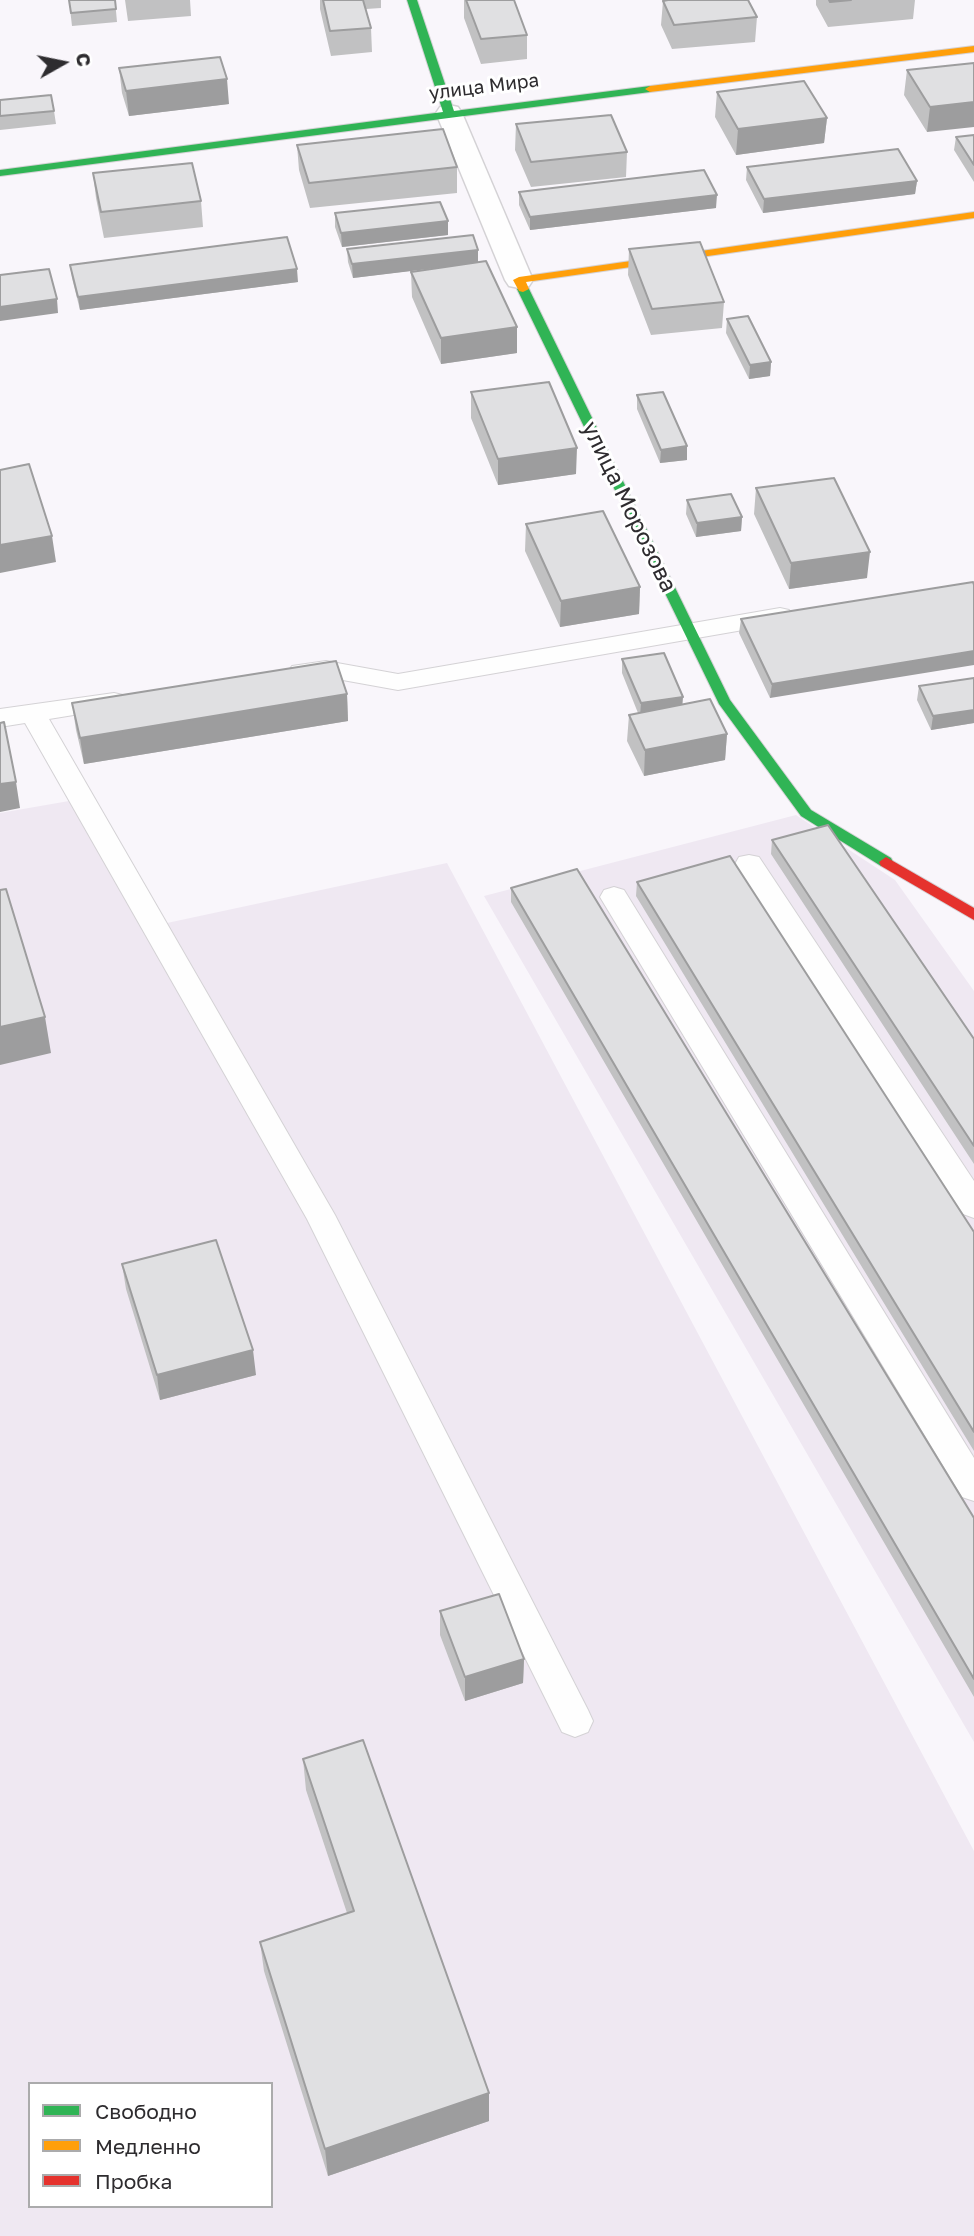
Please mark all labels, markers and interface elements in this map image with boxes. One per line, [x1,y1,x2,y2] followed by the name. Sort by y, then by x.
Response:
[28,28,98,98] north arrow
[72,51,97,68] text: С
[428,69,540,105] street label: улица Мира
[576,417,682,597] street label: улица Морозова
[28,2082,273,2208] legend
[95,2098,197,2124] text: Свободно
[95,2133,201,2159] text: Медленно
[95,2168,173,2194] text: Пробка

